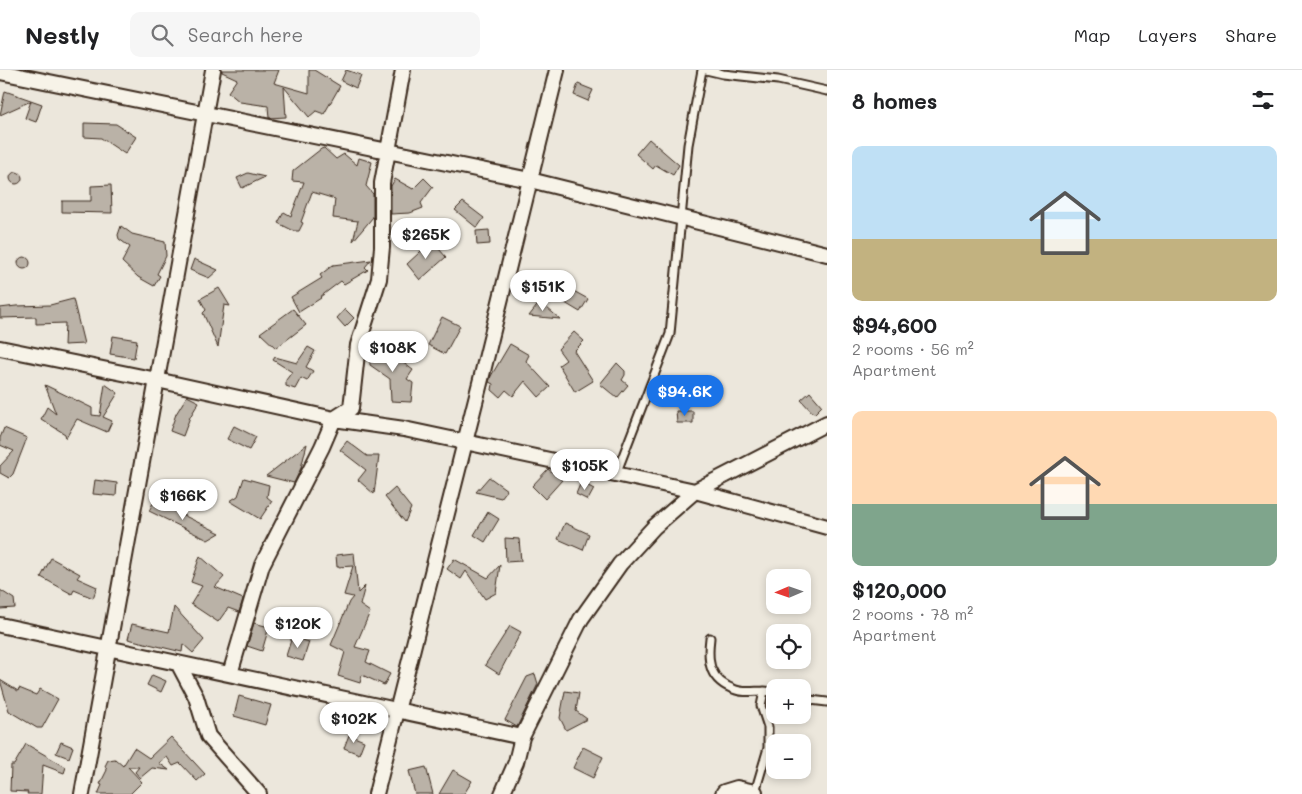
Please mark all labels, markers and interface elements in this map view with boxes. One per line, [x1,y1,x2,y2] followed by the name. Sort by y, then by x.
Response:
[130,12,480,57] search box
[25,19,100,50] text: Nestly
[148,21,176,49] icon: search
[188,22,303,47] text: Search here
[1074,23,1110,47] text: Map
[1138,23,1197,47] text: Layers
[1225,23,1277,47] text: Share
[1249,86,1277,114] icon: filters
[852,87,937,114] text: 8 homes
[1020,178,1110,268] icon: home
[391,218,461,260] pin: $265K
[402,223,450,244] text: $265K
[508,270,578,312] pin: $151K
[521,275,565,296] text: $151K
[852,311,937,338] text: $94,600
[358,330,428,373] pin: $108K
[369,336,417,357] text: $108K
[852,338,974,359] text: 2 rooms · 56 m²
[852,359,937,380] text: Apartment
[644,374,726,417] pin: $94.6K
[658,380,712,401] text: $94.6K
[1020,443,1110,533] icon: home
[550,448,620,491] pin: $105K
[561,454,609,475] text: $105K
[148,478,218,521] pin: $166K
[160,484,206,505] text: $166K
[766,569,811,614] north arrow
[766,569,811,779] map controls
[852,576,946,603] text: $120,000
[852,603,973,624] text: 2 rooms · 78 m²
[263,606,333,649] pin: $120K
[275,612,321,633] text: $120K
[766,624,811,669] button: locate
[852,624,937,645] text: Apartment
[766,679,811,724] button: +
[319,702,389,744] pin: $102K
[331,707,377,728] text: $102K
[766,734,811,779] button: −

